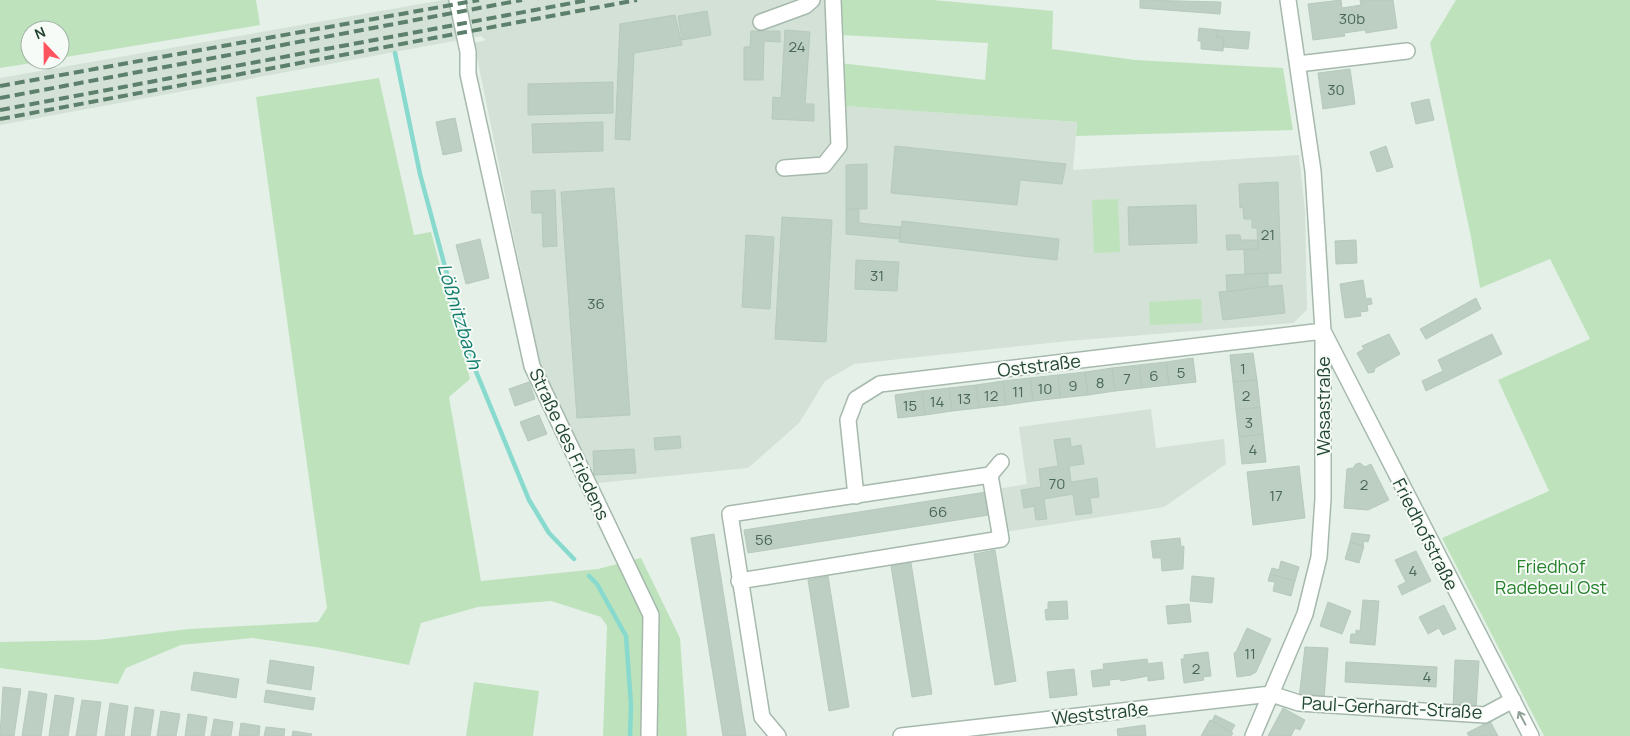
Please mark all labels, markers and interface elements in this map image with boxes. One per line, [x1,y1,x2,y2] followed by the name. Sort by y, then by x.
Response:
[1339,8,1365,29] house number: 30b
[20,20,70,70] north arrow
[32,22,48,43] text: N
[788,36,806,57] house number: 24
[1327,79,1345,100] house number: 30
[1261,224,1275,245] house number: 21
[432,260,489,373] water label: Lößnitzbach
[870,265,884,286] house number: 31
[587,293,605,314] house number: 36
[996,348,1082,382] street label: Oststraße
[1311,356,1335,456] street label: Wasastraße
[1240,358,1246,379] house number: 1
[1177,362,1185,383] house number: 5
[524,364,616,524] street label: Straße des Friedens
[1149,365,1159,386] house number: 6
[1123,368,1131,389] house number: 7
[1096,372,1104,393] house number: 8
[1068,375,1078,396] house number: 9
[1038,378,1053,399] house number: 10
[1012,381,1024,402] house number: 11
[984,385,998,406] house number: 12
[1242,385,1250,406] house number: 2
[957,388,971,409] house number: 13
[930,391,944,412] house number: 14
[903,395,917,416] house number: 15
[1245,412,1253,433] house number: 3
[1249,439,1258,460] house number: 4
[1049,473,1065,494] house number: 70
[1360,474,1368,495] house number: 2
[1387,474,1465,594] street label: Friedhofstraße
[1269,485,1283,506] house number: 17
[929,501,947,522] house number: 66
[755,529,773,550] house number: 56
[1495,554,1607,599] park label: Friedhof Radebeul Ost
[1409,560,1418,581] house number: 4
[1244,643,1256,664] house number: 11
[1192,658,1200,679] house number: 2
[1423,666,1432,687] house number: 4
[1301,690,1483,724] street label: Paul-Gerhardt-Straße
[1050,696,1150,730] street label: Weststraße
[1517,711,1526,726] one-way arrow

